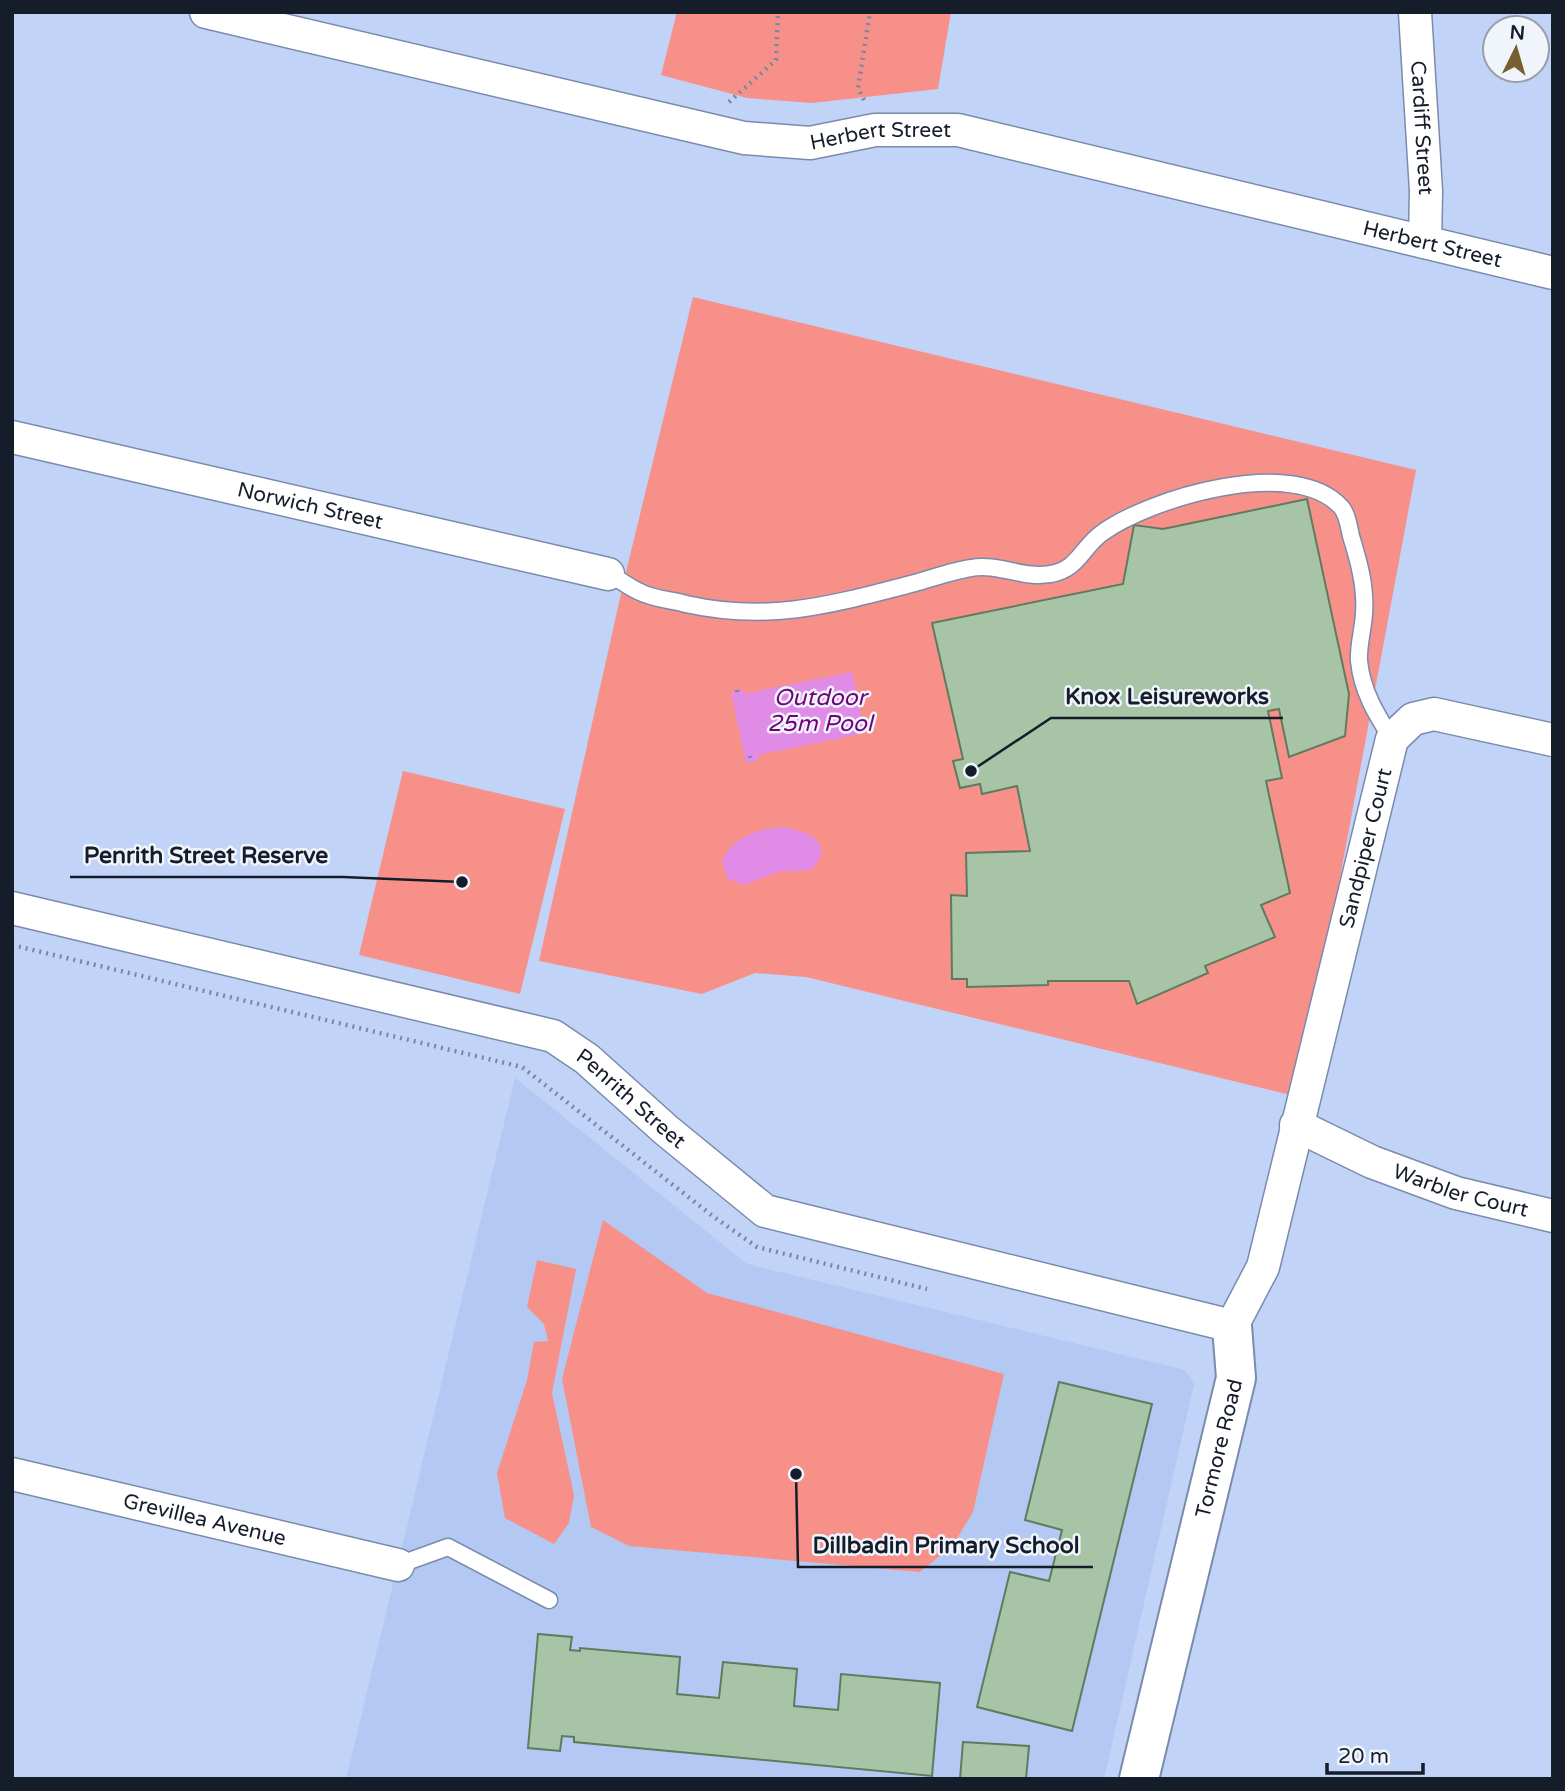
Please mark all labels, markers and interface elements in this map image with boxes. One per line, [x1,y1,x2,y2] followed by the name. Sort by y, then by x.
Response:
[1481,14,1551,84] north arrow
[1509,21,1526,45] text: N
[1405,60,1438,196] street label: Cardiff Street
[808,118,951,156] street label: Herbert Street
[1360,216,1504,273] street label: Herbert Street
[235,477,385,535] street label: Norwich Street
[1051,674,1283,718] callout: Knox Leisureworks
[1065,683,1269,711] text: Knox Leisureworks
[768,684,875,738] water label: Outdoor 25m Pool
[1334,766,1397,931] street label: Sandpiper Court
[70,833,343,877] callout: Penrith Street Reserve
[84,842,328,870] text: Penrith Street Reserve
[571,1043,691,1154] street label: Penrith Street
[1389,1159,1531,1223] street label: Warbler Court
[1191,1377,1248,1521] street label: Tormore Road
[121,1489,289,1551] street label: Grevillea Avenue
[798,1523,1093,1567] callout: Dillbadin Primary School
[812,1532,1080,1560] text: Dillbadin Primary School
[1327,1732,1423,1776] scale bar
[1338,1744,1389,1769] text: 20 m

